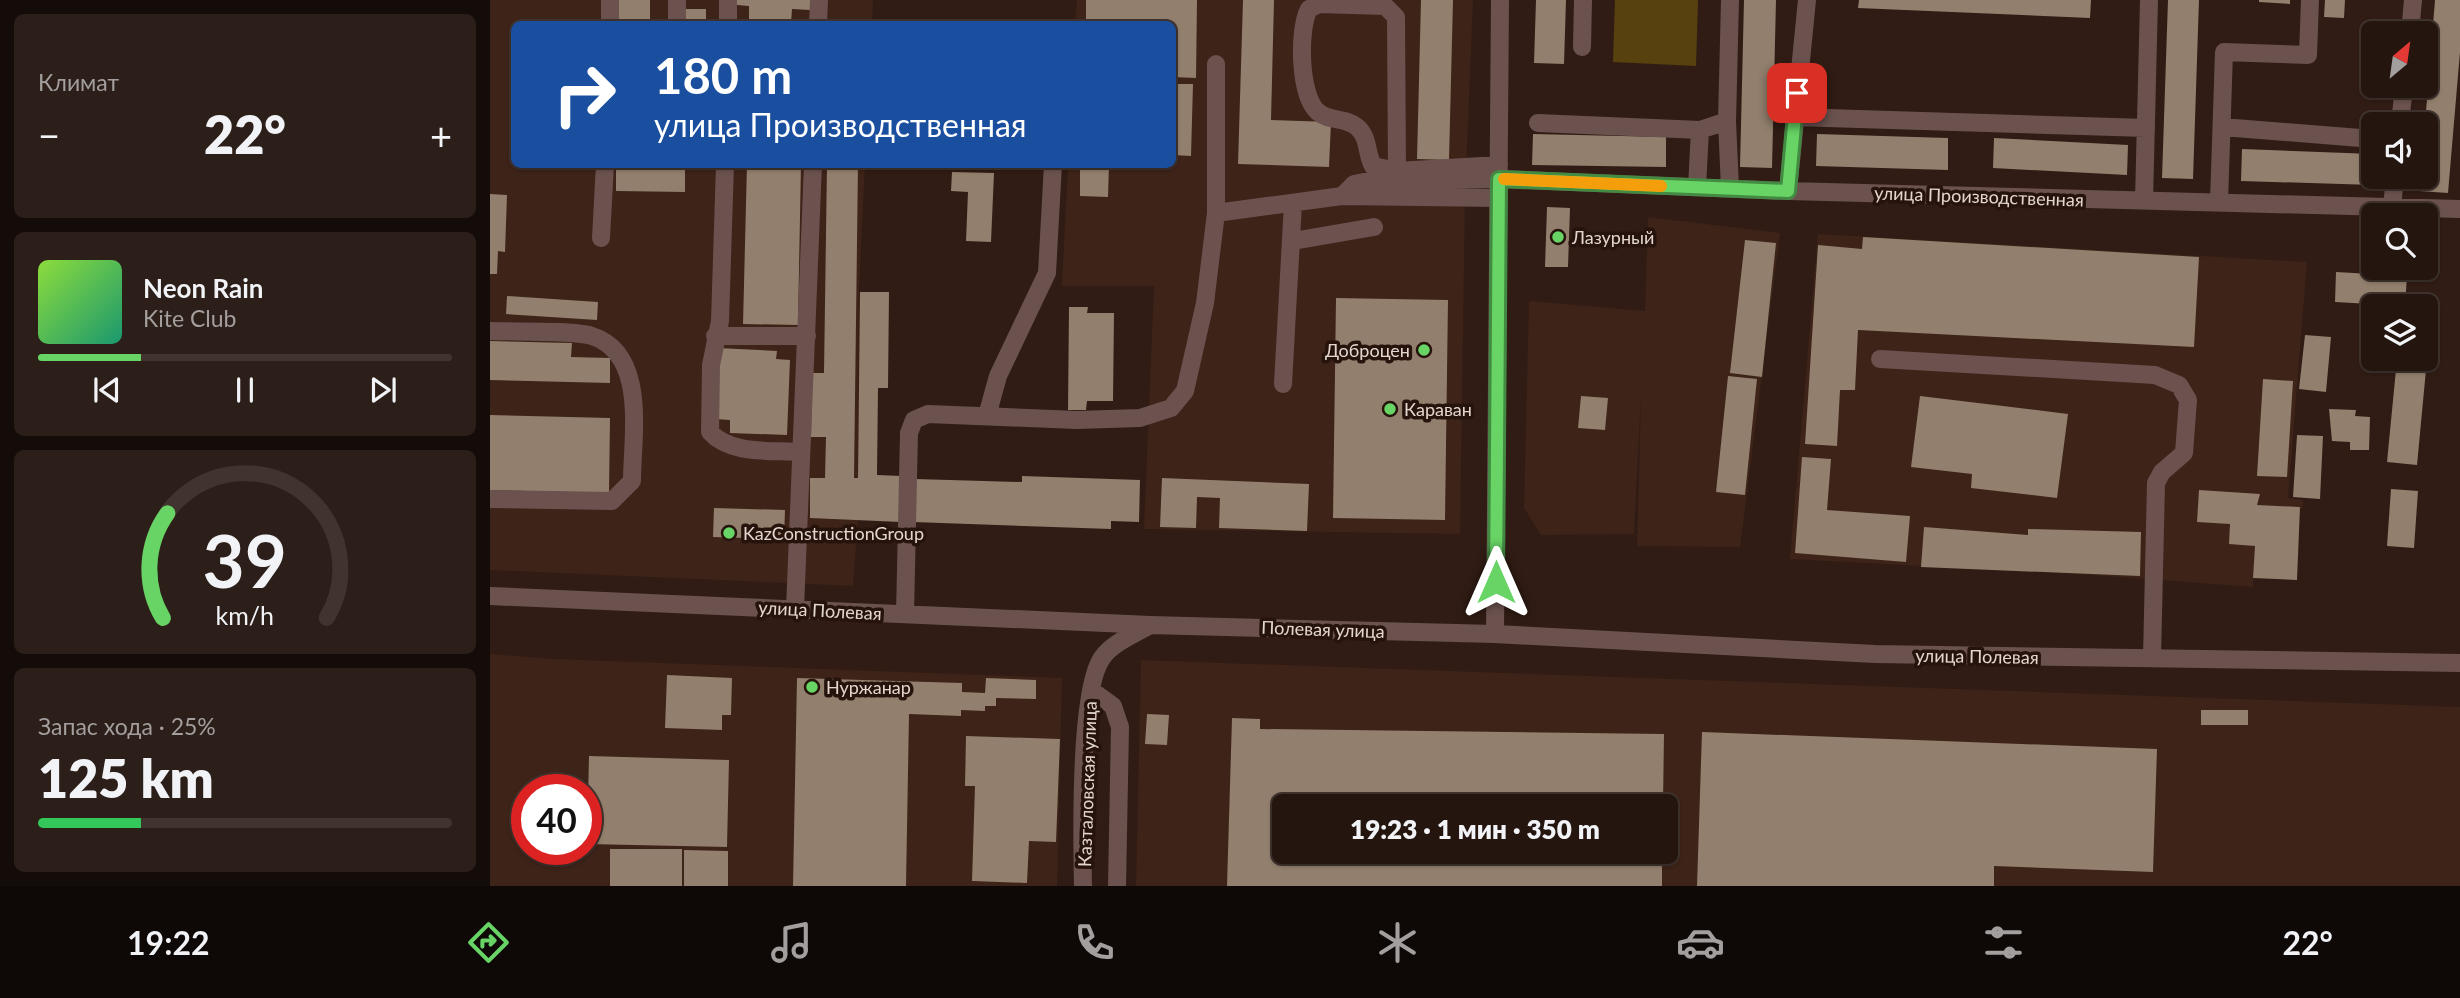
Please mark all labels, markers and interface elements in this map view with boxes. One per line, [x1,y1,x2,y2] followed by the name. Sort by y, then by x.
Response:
[2361,21,2438,98] north arrow
[2361,21,2438,371] map controls
[654,46,792,104] text: 180 m
[539,49,630,140] icon: right
[1767,63,1827,123] pin
[38,68,119,96] text: Климат
[1778,74,1816,112] icon: arrive
[204,103,286,165] text: 22°
[654,105,1027,144] text: улица Производственная
[38,112,60,158] text: −
[430,112,452,158] text: +
[2361,112,2438,189] button: sound
[1874,181,2084,211] street label: улица Производственная
[2361,203,2438,280] button: search
[1571,226,1654,248] place label: Лазурный
[1550,229,1566,245] marker: Лазурный
[143,272,263,304] text: Neon Rain
[2361,294,2438,371] button: layers
[143,304,236,332] text: Kite Club
[1325,339,1410,361] place label: Доброцен
[1416,342,1432,358] marker: Доброцен
[88,371,126,409] icon: previous
[226,371,264,409] icon: pause
[364,371,402,409] icon: next
[1404,398,1472,420] place label: Караван
[1382,401,1398,417] marker: Караван
[203,516,287,604] text: 39
[743,522,924,544] place label: KazConstructionGroup
[721,525,737,541] marker: KazConstructionGroup
[1459,545,1533,619] position arrow
[758,596,882,624] street label: улица Полевая
[216,600,274,630] text: km/h
[1261,616,1385,642] street label: Полевая улица
[1915,644,2039,668] street label: улица Полевая
[826,676,911,698] place label: Нуржанар
[804,679,820,695] marker: Нуржанар
[1073,701,1101,867] street label: Казталовская улица
[38,712,216,740] text: Запас хода · 25%
[38,747,214,809] text: 125 km
[511,774,602,865] speed limit sign: 40
[1350,813,1600,845] text: 19:23 · 1 мин · 350 m
[464,918,513,967] icon: directions
[767,918,816,967] icon: music
[1070,918,1119,967] icon: phone
[1373,918,1422,967] icon: climate
[1676,918,1725,967] icon: car
[1979,918,2028,967] icon: filters
[127,923,210,962] text: 19:22
[2282,923,2333,962] text: 22°

